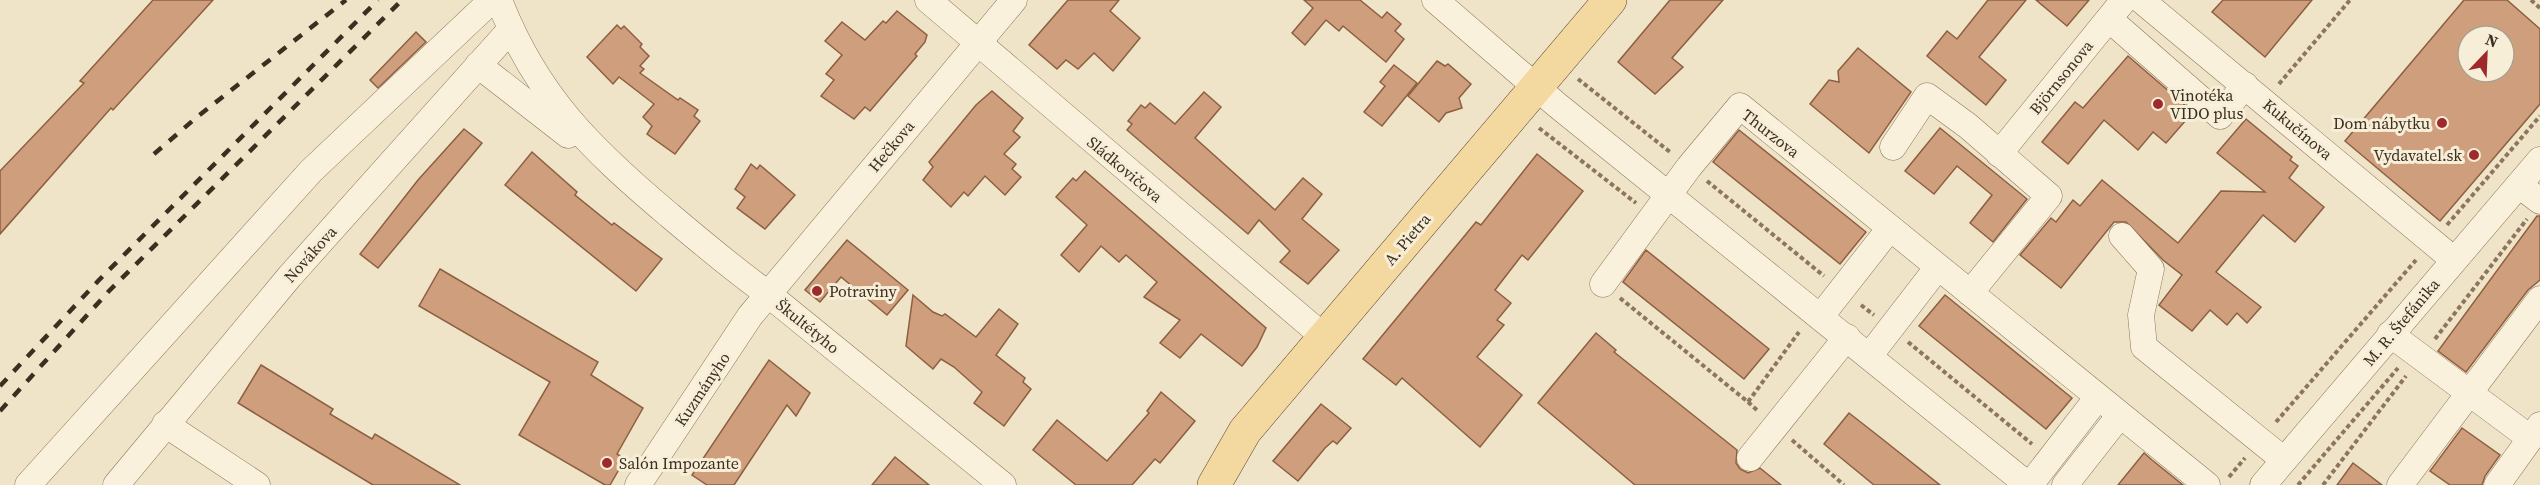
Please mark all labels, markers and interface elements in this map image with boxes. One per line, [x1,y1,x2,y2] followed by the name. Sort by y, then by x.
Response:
[2456,24,2516,84] north arrow
[2482,28,2502,53] text: N
[2024,34,2098,119] street label: Björnsonova
[2170,84,2243,124] place label: Vinotéka VIDO plus
[2259,93,2338,165] street label: Kukučínova
[2151,97,2165,111] marker: Vinotéka VIDO plus
[1738,104,1805,163] street label: Thurzova
[2333,112,2430,134] place label: Dom nábytku
[863,115,920,177] street label: Hečkova
[2435,116,2449,130] marker: Dom nábytku
[1083,131,1168,208] street label: Sládkovičova
[2374,144,2462,166] place label: Vydavatel.sk
[2467,148,2481,162] marker: Vydavatel.sk
[1379,208,1436,270] street label: A. Pietra
[279,220,342,287] street label: Novákova
[2358,273,2445,371] street label: M. R. Štefánika
[829,280,897,302] place label: Potraviny
[810,284,824,298] marker: Potraviny
[772,294,845,359] street label: Škultétyho
[669,347,735,430] street label: Kuzmányho
[619,452,739,474] place label: Salón Impozante
[600,456,614,470] marker: Salón Impozante

